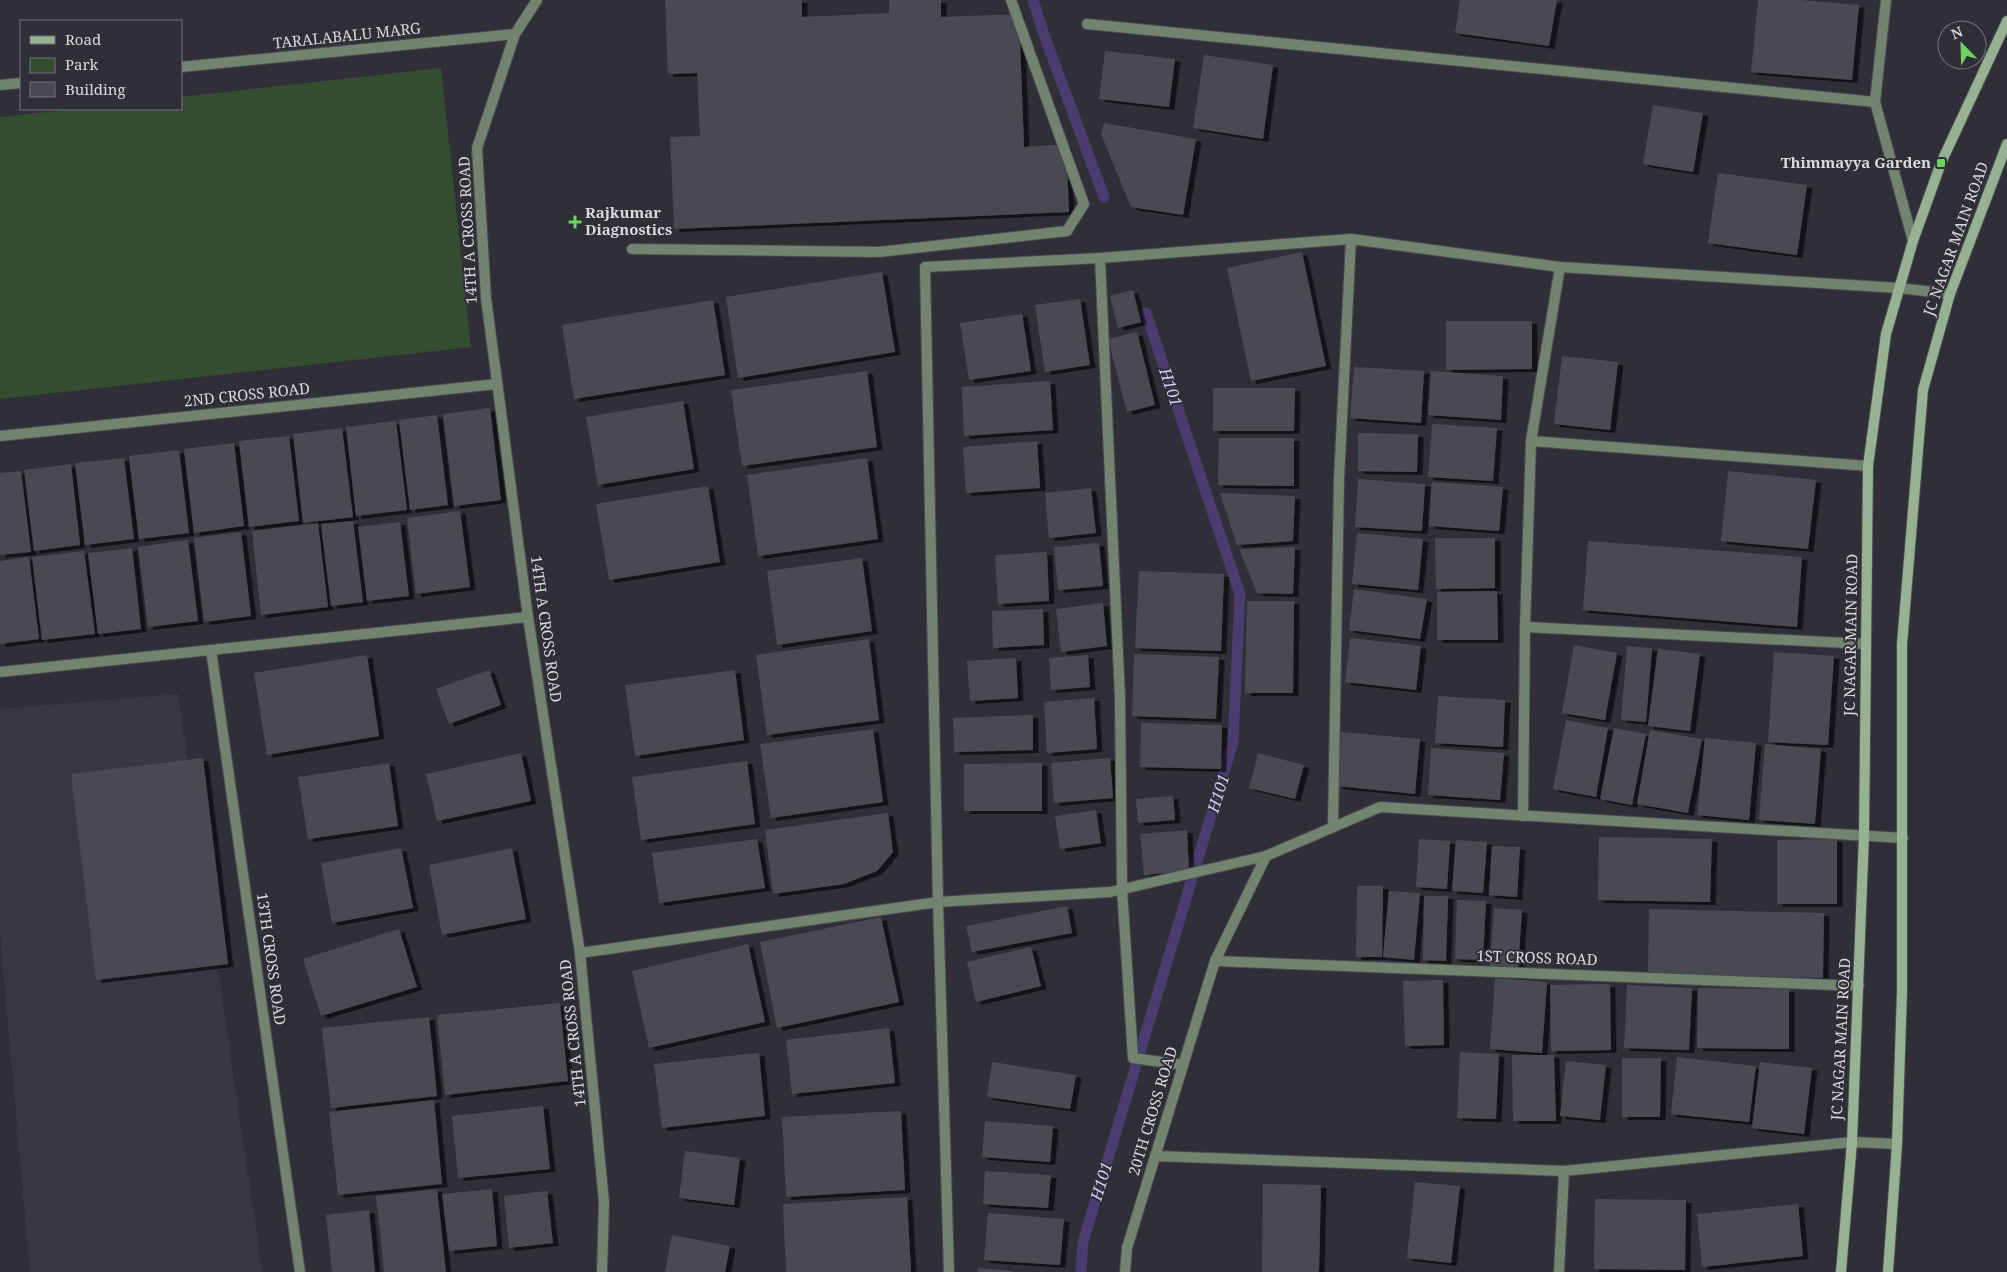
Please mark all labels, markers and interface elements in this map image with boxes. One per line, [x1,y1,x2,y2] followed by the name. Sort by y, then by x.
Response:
[272,17,422,53] street label: TARALABALU MARG
[20,20,182,110] legend
[1937,20,1987,70] north arrow
[1948,22,1966,43] text: N
[65,29,101,49] text: Road
[65,54,99,74] text: Park
[65,79,126,99] text: Building
[1781,152,1931,172] place label: Thimmayya Garden
[453,155,481,305] street label: 14TH A CROSS ROAD
[1935,157,1947,169] marker: Thimmayya Garden
[1918,159,1992,319] street label: JC NAGAR MAIN ROAD
[585,202,672,239] place label: Rajkumar Diagnostics
[569,216,581,228] marker: Rajkumar Diagnostics
[1154,364,1188,409] water label: H101
[183,377,311,411] street label: 2ND CROSS ROAD
[1839,553,1861,717] street label: JC NAGAR MAIN ROAD
[527,554,567,704] street label: 14TH A CROSS ROAD
[1201,771,1234,816] water label: H101
[253,891,291,1027] street label: 13TH CROSS ROAD
[1476,945,1598,969] street label: 1ST CROSS ROAD
[1826,957,1854,1122] street label: JC NAGAR MAIN ROAD
[554,958,590,1108] street label: 14TH A CROSS ROAD
[1123,1044,1181,1178] street label: 20TH CROSS ROAD
[1084,1159,1117,1204] water label: H101

